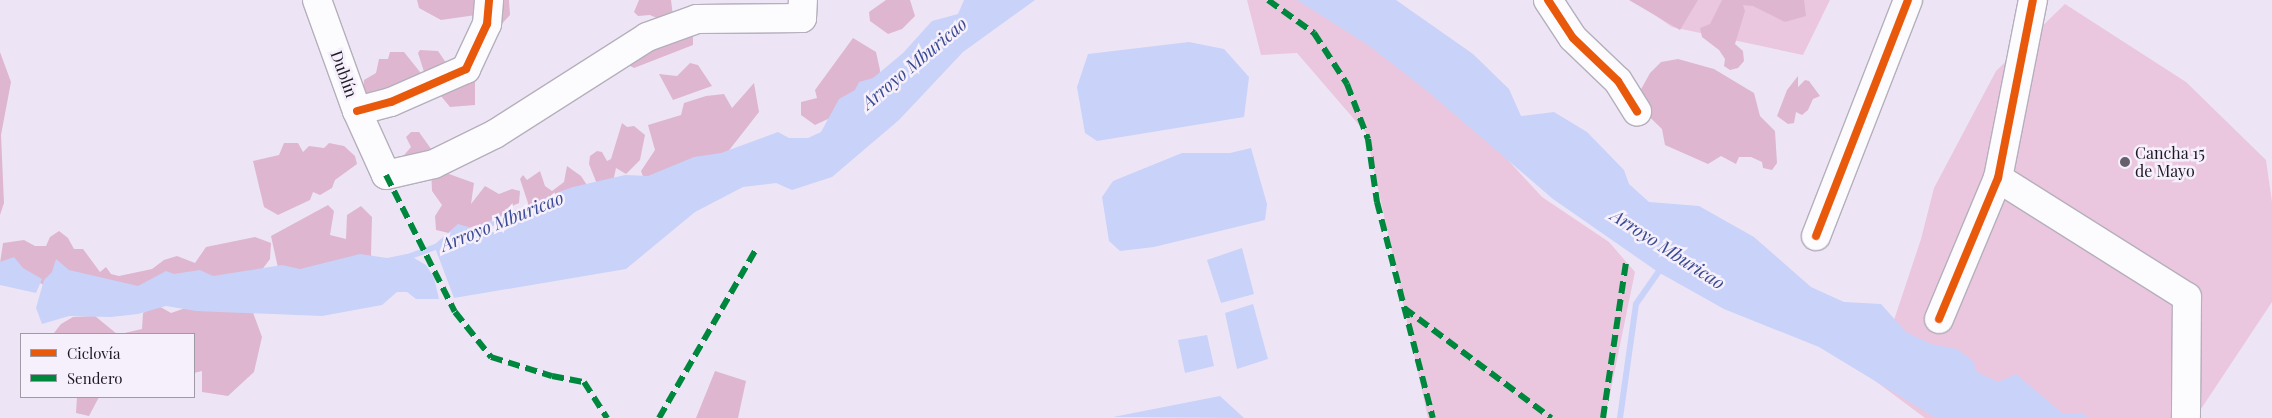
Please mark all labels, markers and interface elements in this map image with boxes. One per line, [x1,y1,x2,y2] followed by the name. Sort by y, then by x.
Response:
[857,13,971,113] water label: Arroyo Mburicao
[327,48,361,100] street label: Dublín
[2135,143,2205,181] place label: Cancha 15 de Mayo
[2119,156,2131,168] marker: Cancha 15 de Mayo
[437,186,567,256] water label: Arroyo Mburicao
[1607,204,1729,294] water label: Arroyo Mburicao
[20,333,195,398] legend
[67,343,120,363] text: Ciclovía
[67,368,123,388] text: Sendero

